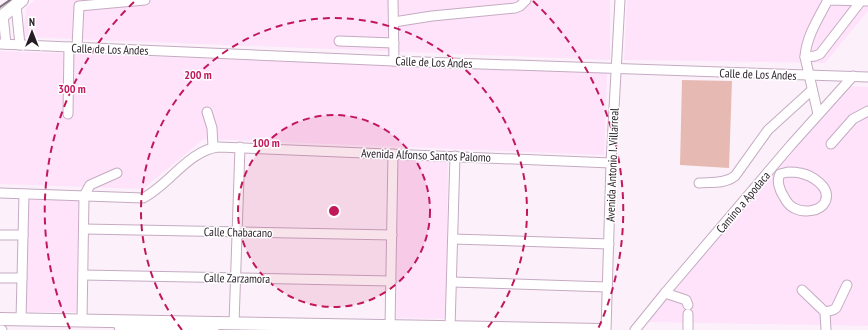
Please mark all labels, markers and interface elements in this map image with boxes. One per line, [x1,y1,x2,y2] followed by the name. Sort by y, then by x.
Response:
[12,12,52,52] north arrow
[29,15,35,29] text: N
[71,40,149,58] street label: Calle de Los Andes
[395,53,473,71] street label: Calle de Los Andes
[719,65,797,83] street label: Calle de Los Andes
[184,67,212,82] text: 200 m
[58,81,86,96] text: 300 m
[603,108,621,222] street label: Avenida Antonio I. Villarreal
[252,135,280,150] text: 100 m
[361,145,491,165] street label: Avenida Alfonso Santos Palomo
[713,168,773,236] street label: Camino a Apodaca
[327,204,341,218] centre of rings
[204,224,272,240] street label: Calle Chabacano
[204,270,271,286] street label: Calle Zarzamora

